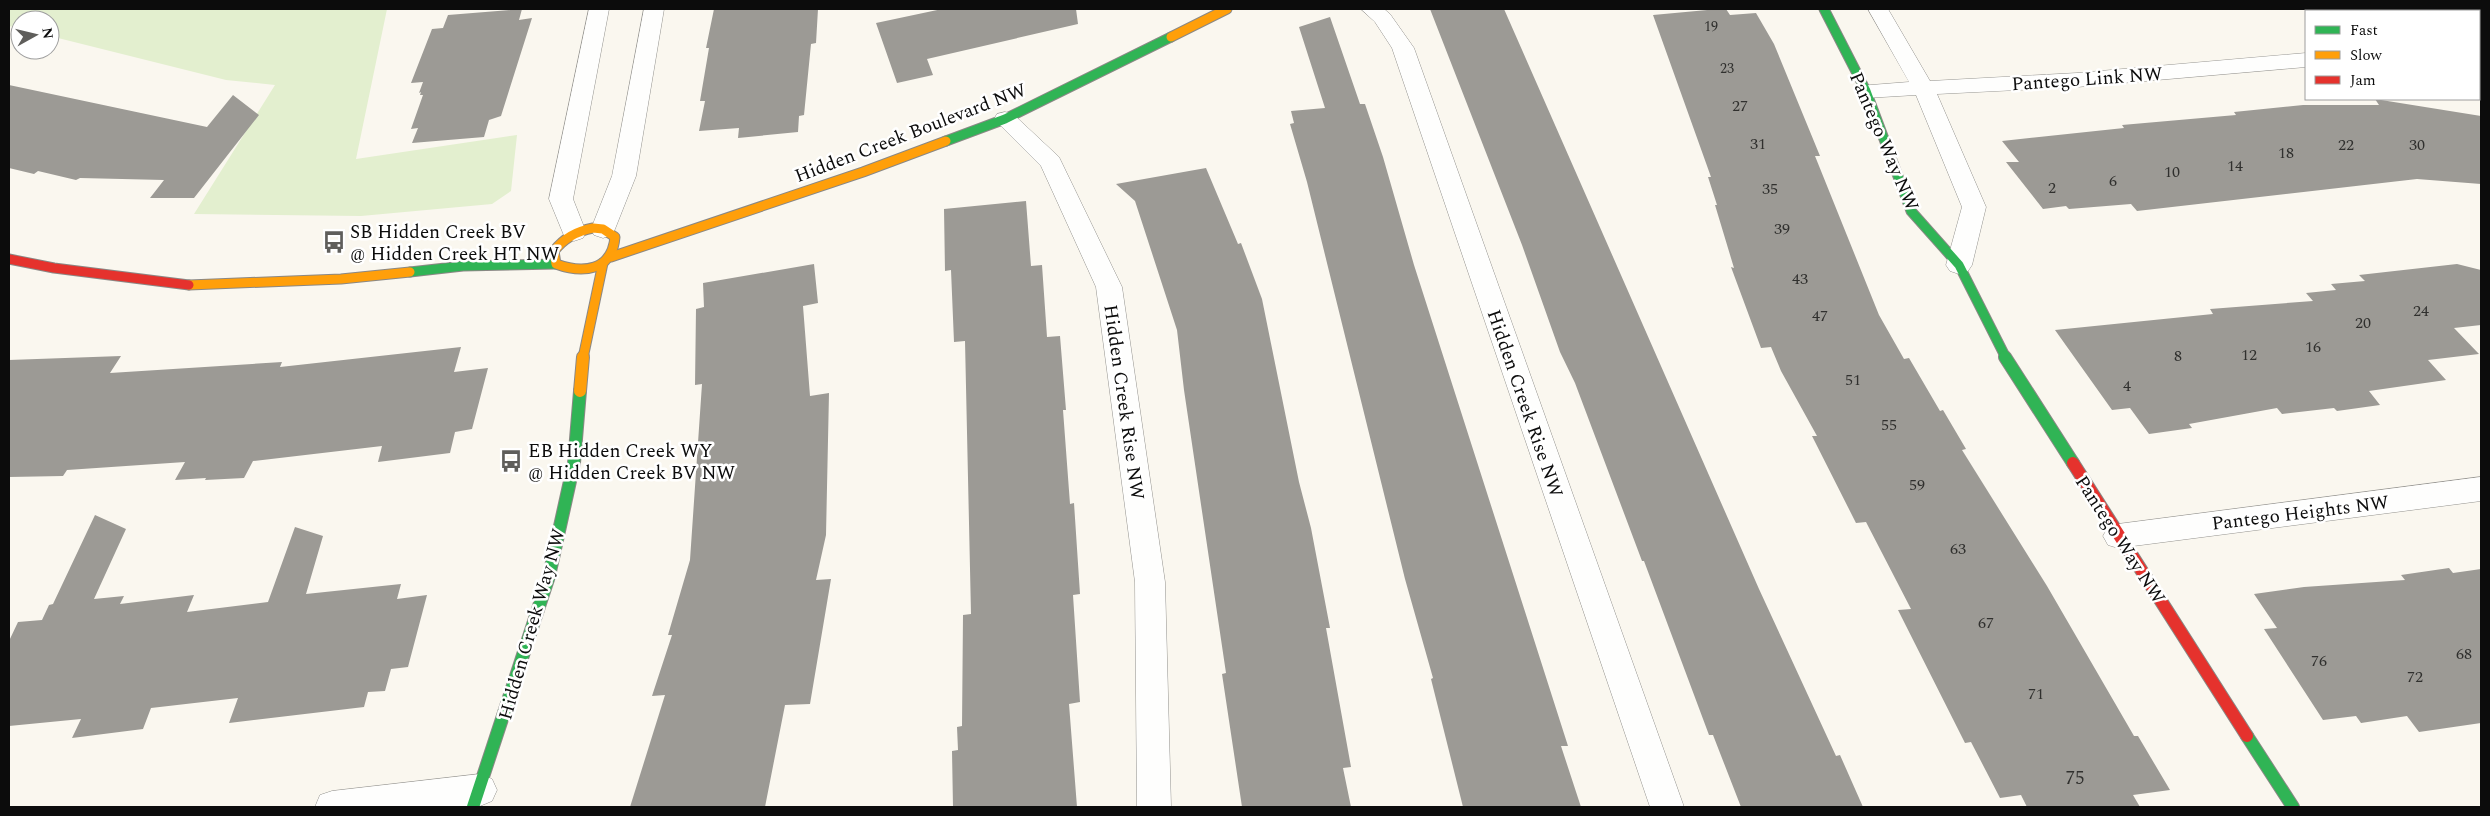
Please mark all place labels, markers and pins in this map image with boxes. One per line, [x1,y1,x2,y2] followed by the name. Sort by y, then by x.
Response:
[350,218,560,269] place label: SB Hidden Creek BV @ Hidden Creek HT NW
[321,229,347,255] bus stop icon: SB Hidden Creek BV @ Hidden Creek HT NW
[528,437,736,488] place label: EB Hidden Creek WY @ Hidden Creek BV NW
[498,448,524,474] bus stop icon: EB Hidden Creek WY @ Hidden Creek BV NW

